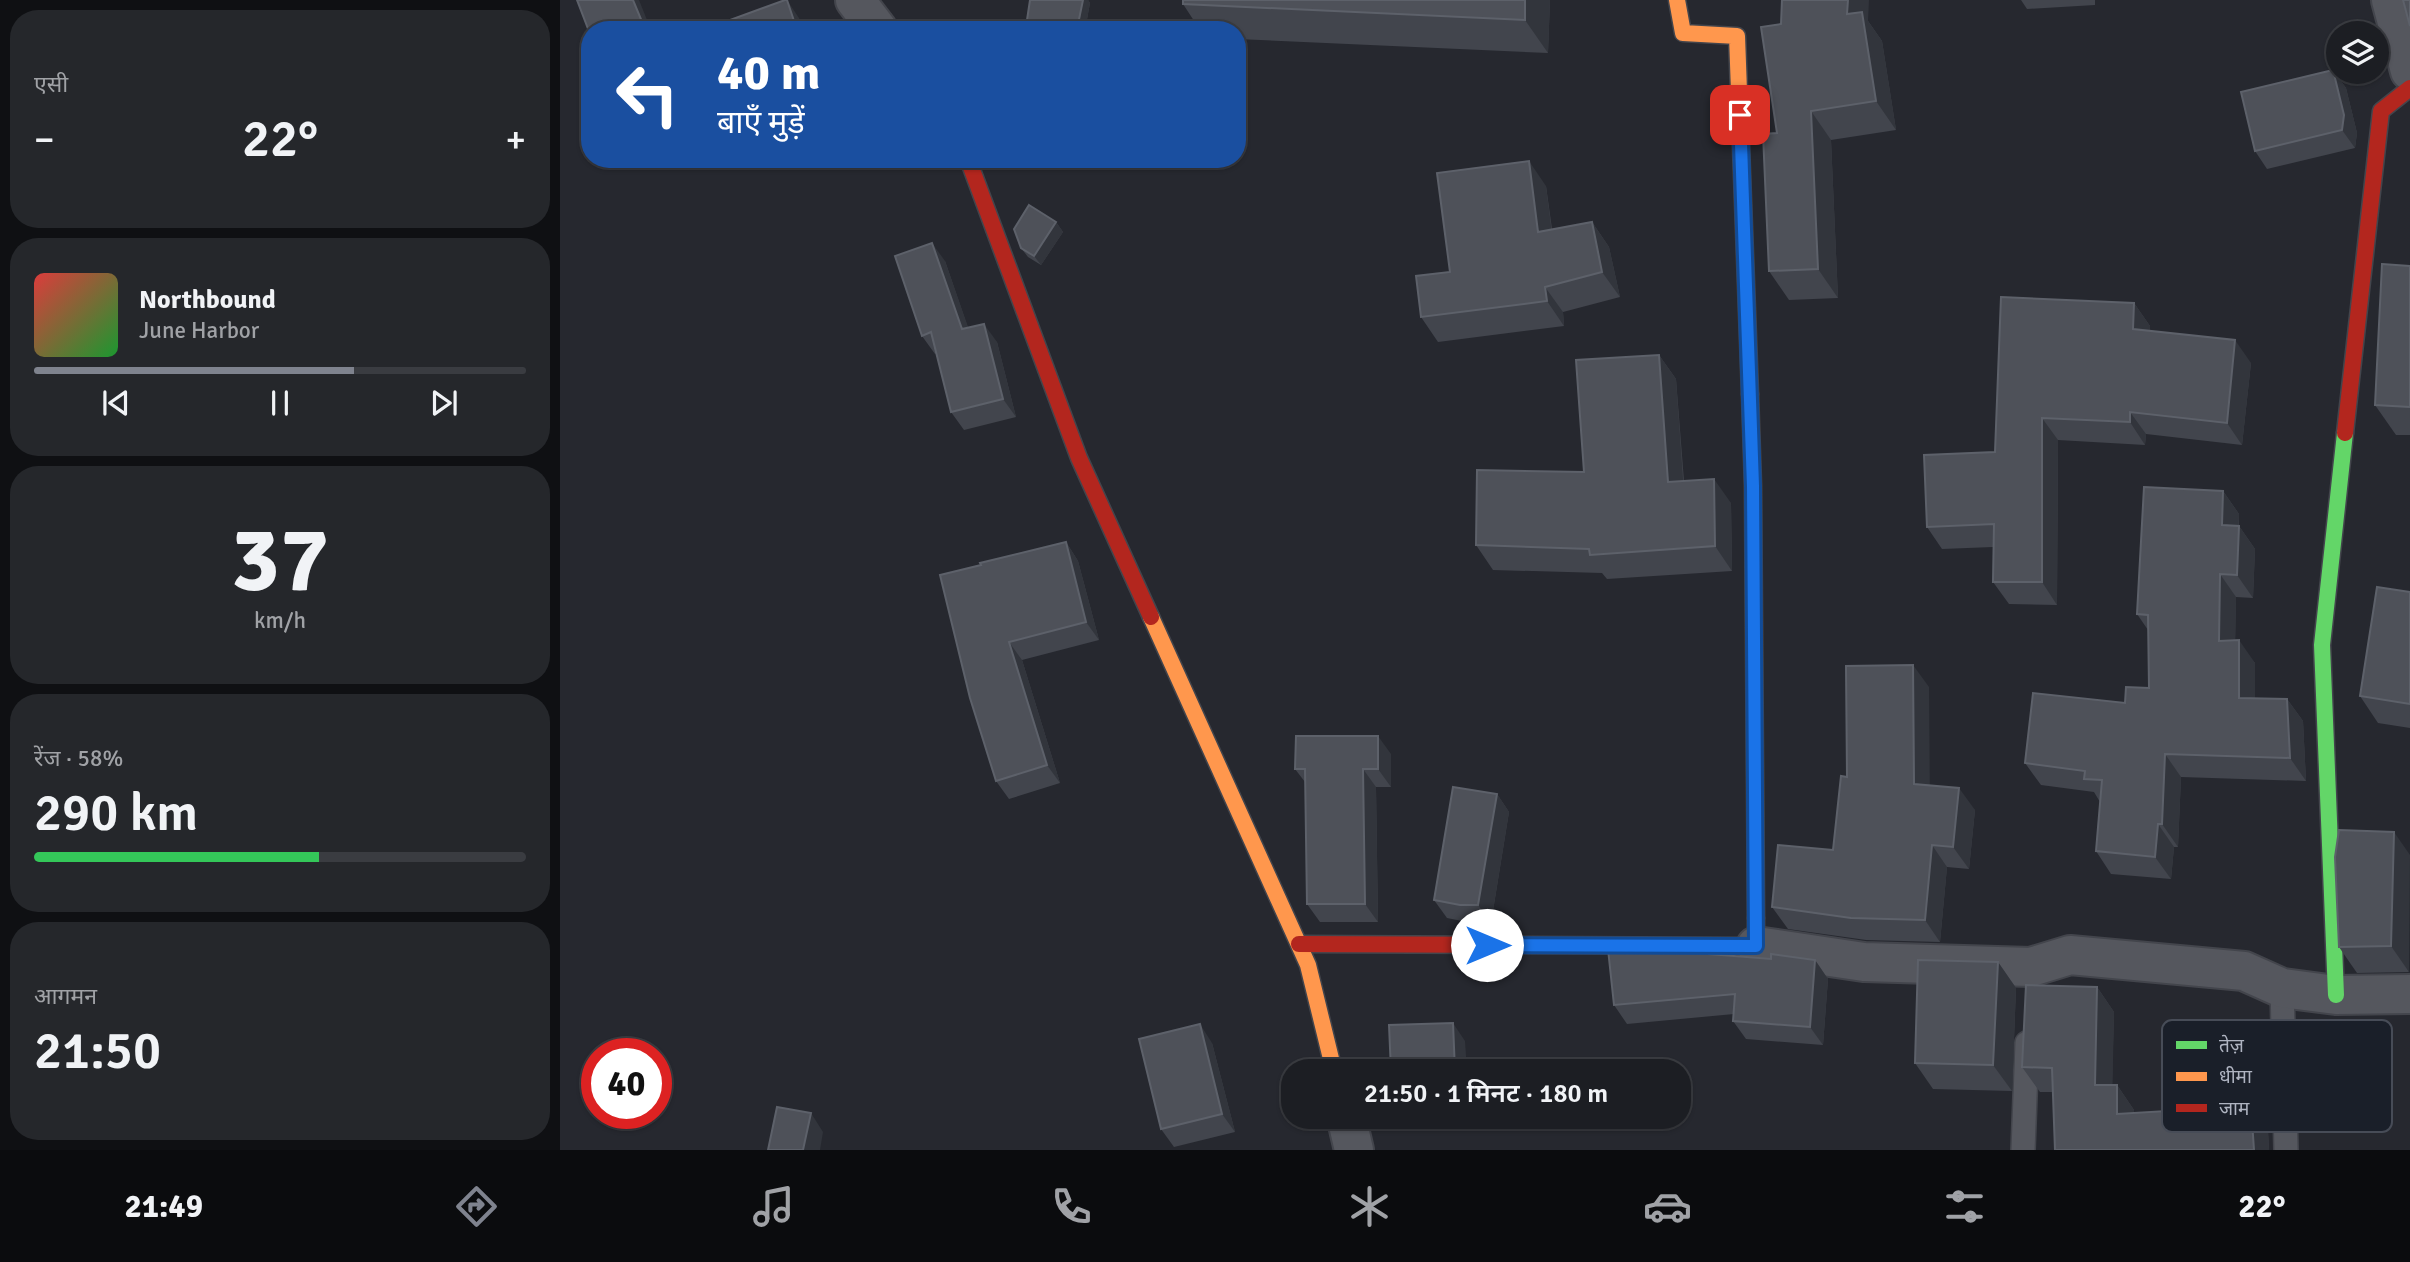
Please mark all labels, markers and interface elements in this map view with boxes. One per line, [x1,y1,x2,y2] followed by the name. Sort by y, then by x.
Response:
[2326,21,2389,84] map controls
[2326,21,2389,84] button: layers
[717,43,820,103] text: 40 m
[602,49,693,140] icon: left
[34,70,68,99] text: एसी
[1710,85,1770,145] pin
[1721,96,1759,134] icon: arrive
[717,103,805,142] text: बाएँ मुड़ें
[242,107,318,171] text: 22°
[34,116,55,163] text: −
[505,116,526,163] text: +
[139,284,276,316] text: Northbound
[139,316,259,345] text: June Harbor
[97,384,135,422] icon: previous
[261,384,299,422] icon: pause
[425,384,463,422] icon: next
[231,504,329,617] text: 37
[254,606,306,635] text: km/h
[34,744,123,773] text: रेंज · 58%
[34,781,198,845] text: 290 km
[1450,908,1524,982] position arrow
[34,982,97,1011] text: आगमन
[34,1019,161,1083] text: 21:50
[2162,1020,2392,1132] legend
[2219,1034,2245,1058] text: तेज़
[581,1038,672,1129] speed limit sign: 40
[2219,1065,2253,1089] text: धीमा
[1364,1078,1608,1110] text: 21:50 · 1 मिनट · 180 m
[2219,1097,2250,1121] text: जाम
[452,1182,501,1231] icon: directions
[749,1182,798,1231] icon: music
[1047,1182,1096,1231] icon: phone
[1345,1182,1394,1231] icon: climate
[1643,1182,1692,1231] icon: car
[1940,1182,1989,1231] icon: filters
[124,1187,203,1226] text: 21:49
[2238,1187,2286,1226] text: 22°

